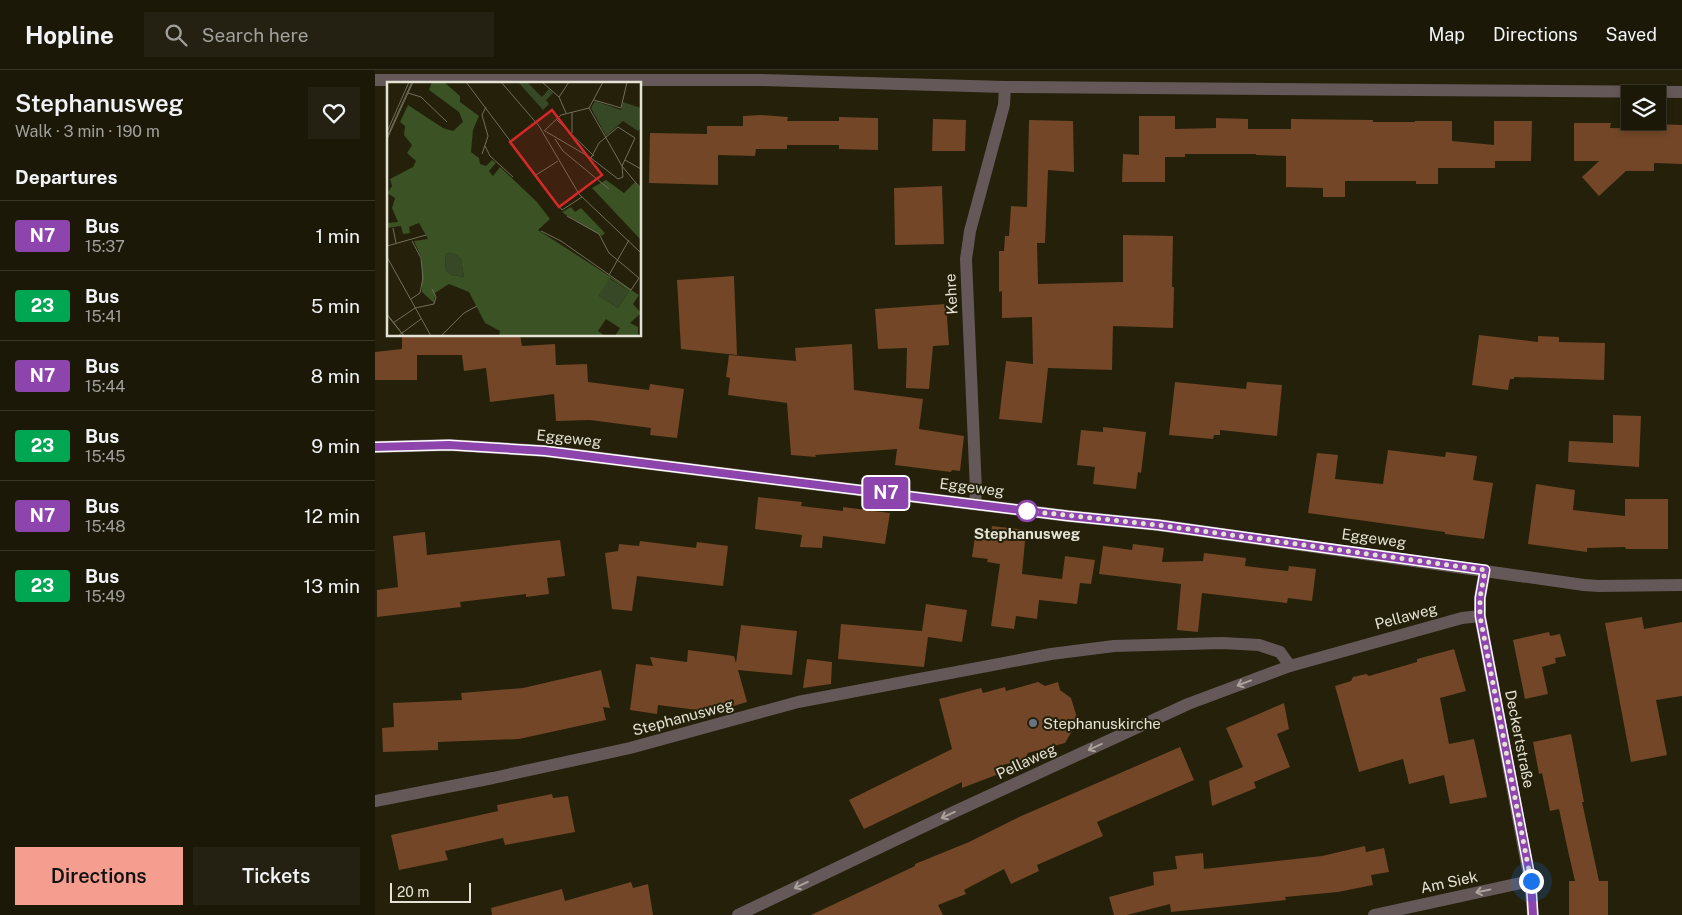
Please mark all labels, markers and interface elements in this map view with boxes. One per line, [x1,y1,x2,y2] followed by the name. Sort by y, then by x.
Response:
[144,12,494,57] search box
[25,21,114,49] text: Hopline
[162,21,190,49] icon: search
[202,24,309,46] text: Search here
[1428,24,1465,45] text: Map
[1493,24,1578,45] text: Directions
[1606,24,1657,45] text: Saved
[387,82,641,336] inset map
[1621,85,1666,130] map controls
[1621,85,1666,130] button: layers
[308,87,360,139] button: heart
[15,89,184,117] text: Stephanusweg
[15,122,160,141] text: Walk · 3 min · 190 m
[15,166,118,188] text: Departures
[85,215,119,237] text: Bus
[30,225,55,246] text: N7
[315,225,360,247] text: 1 min
[85,237,125,256] text: 15:37
[941,273,961,315] street label: Kehre
[85,285,119,307] text: Bus
[31,295,54,316] text: 23
[311,295,360,317] text: 5 min
[85,307,122,326] text: 15:41
[85,355,119,377] text: Bus
[30,365,55,386] text: N7
[311,365,360,387] text: 8 min
[85,377,125,396] text: 15:44
[85,425,119,447] text: Bus
[536,426,602,450] street label: Eggeweg
[31,435,54,456] text: 23
[311,435,360,457] text: 9 min
[85,447,125,466] text: 15:45
[939,475,1005,499] street label: Eggeweg
[863,477,909,509] line badge: N7
[873,482,899,503] text: N7
[85,495,119,517] text: Bus
[1016,500,1038,522] marker: Stephanusweg
[30,505,55,526] text: N7
[304,505,360,527] text: 12 min
[85,517,126,536] text: 15:48
[974,525,1081,542] place label: Stephanusweg
[1341,525,1407,551] street label: Eggeweg
[85,565,119,587] text: Bus
[31,575,54,596] text: 23
[303,575,360,597] text: 13 min
[85,587,125,606] text: 15:49
[1373,599,1439,633] street label: Pellaweg
[1237,679,1253,688] one-way arrow
[1502,689,1538,789] street label: Deckertstraße
[631,695,735,739] street label: Stephanusweg
[1043,715,1161,732] place label: Stephanuskirche
[1027,717,1039,729] marker: Stephanuskirche
[993,740,1059,782] street label: Pellaweg
[1088,743,1103,753] one-way arrow
[941,811,956,820] one-way arrow
[15,847,183,905] button: Directions
[193,847,360,905] button: Tickets
[1419,868,1479,896] street label: Am Siek
[1519,869,1544,894] your location
[390,880,471,903] scale bar
[794,881,809,890] one-way arrow
[397,884,429,900] text: 20 m
[1475,887,1491,896] one-way arrow

